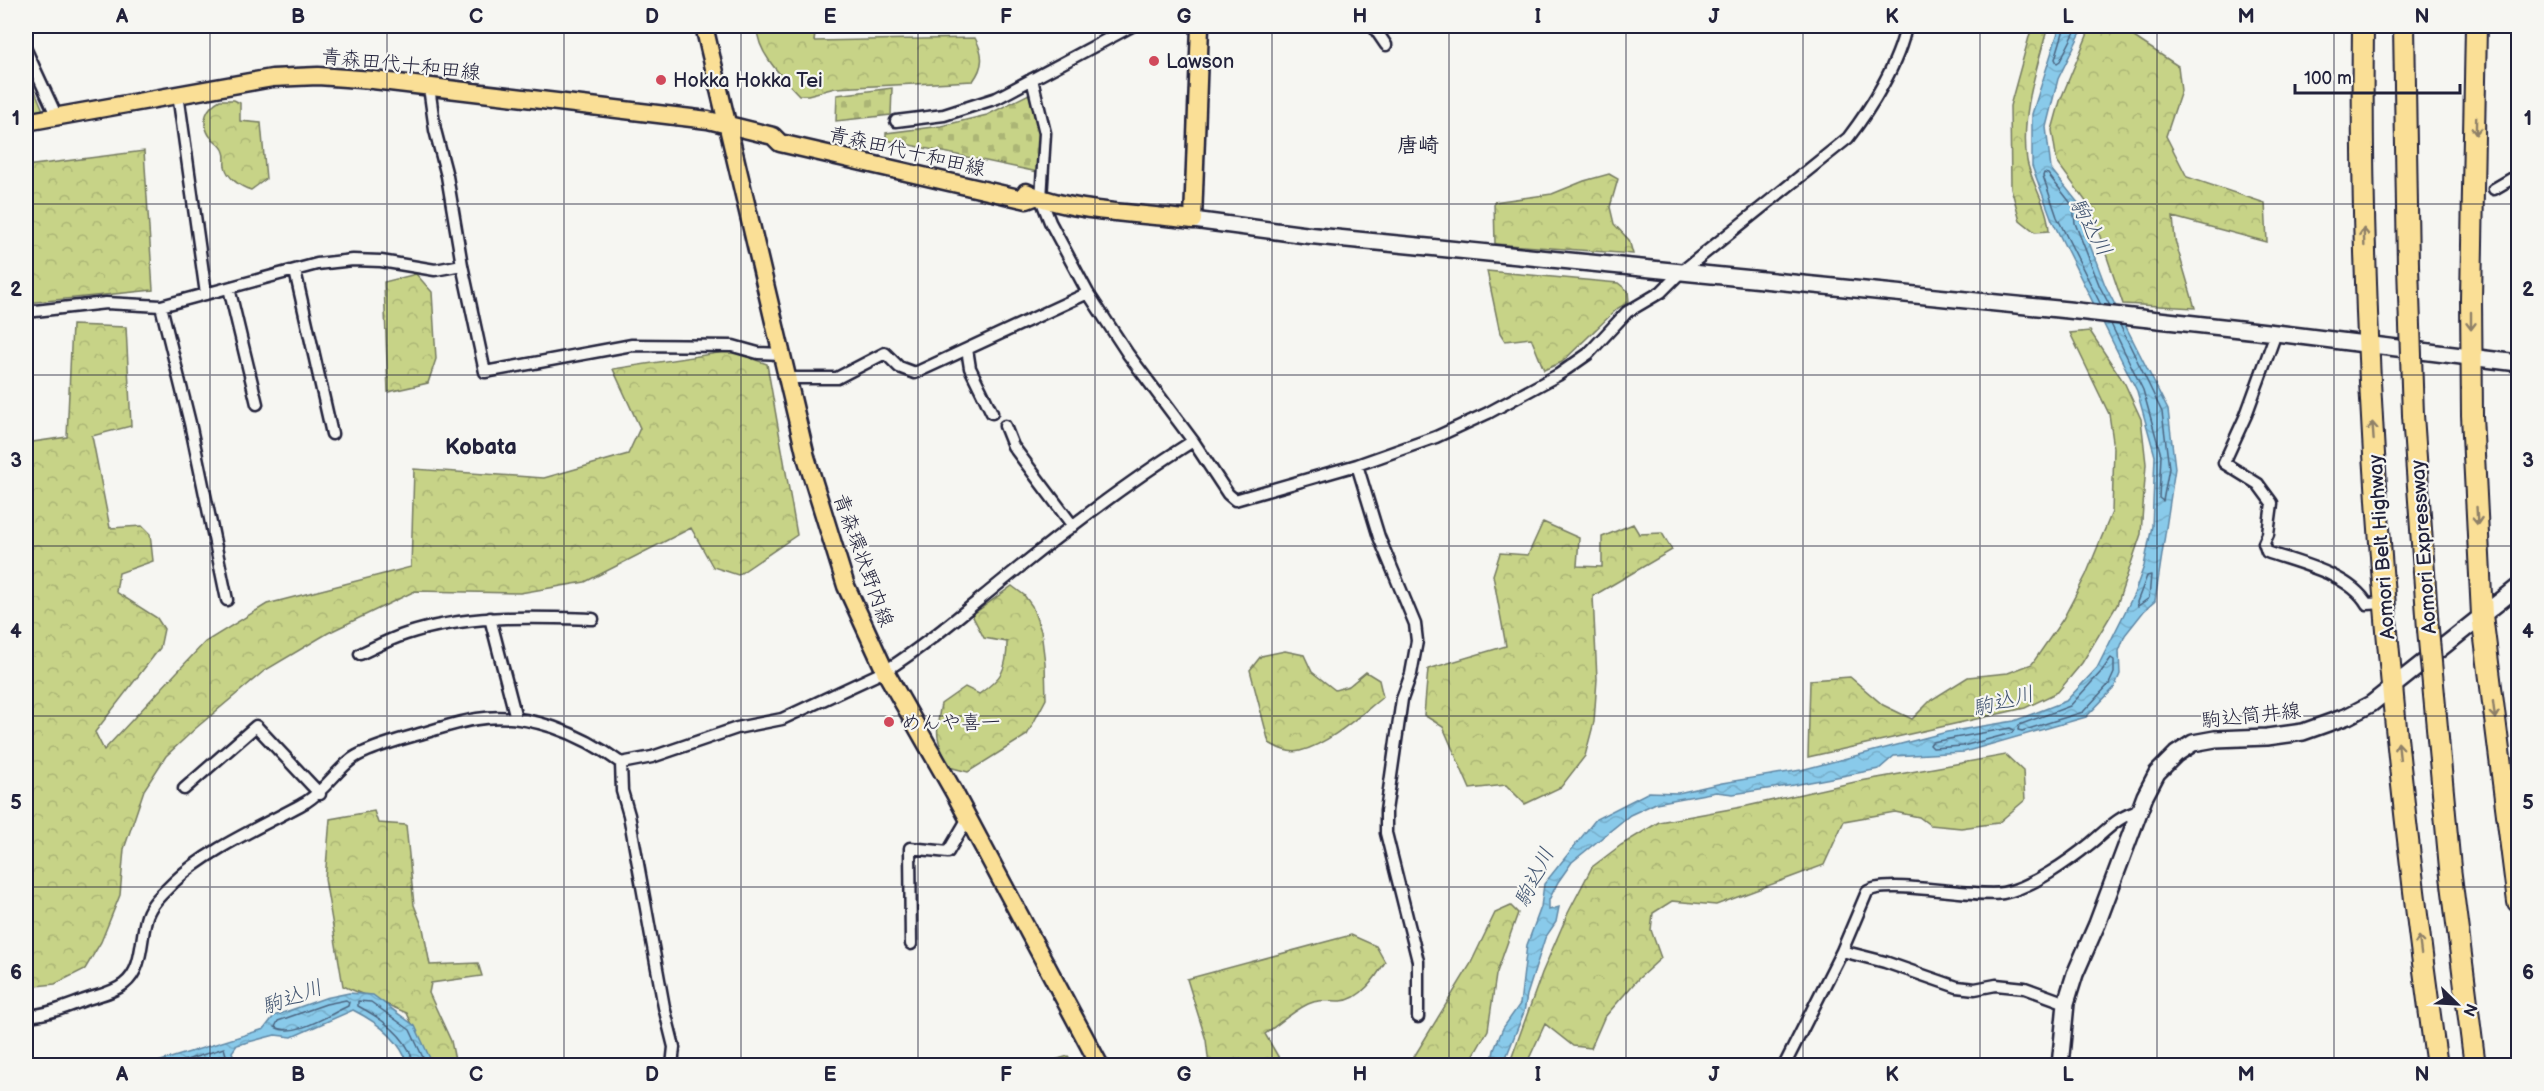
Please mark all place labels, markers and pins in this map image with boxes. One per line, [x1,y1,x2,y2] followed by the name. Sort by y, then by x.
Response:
[1166,50,1234,74] place label: Lawson
[1147,54,1161,68] marker: Lawson
[673,69,823,93] place label: Hokka Hokka Tei
[654,73,668,87] marker: Hokka Hokka Tei
[901,711,1001,735] place label: めんや喜一
[882,715,896,729] marker: めんや喜一

